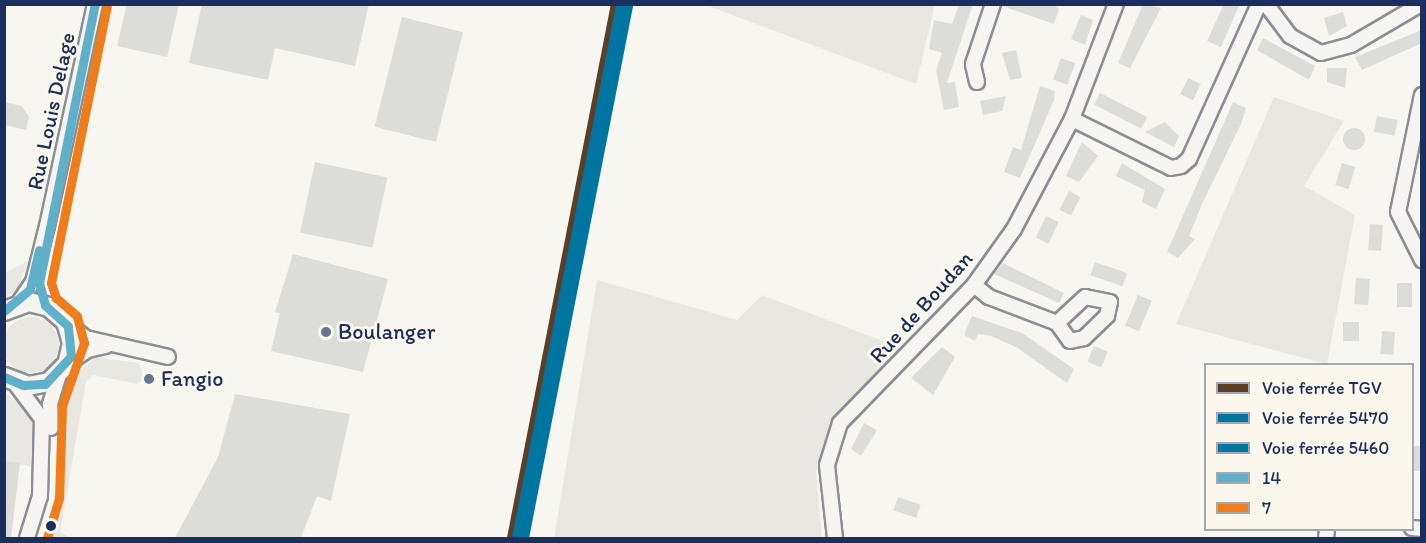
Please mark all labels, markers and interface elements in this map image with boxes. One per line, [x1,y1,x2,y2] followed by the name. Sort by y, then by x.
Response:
[22,30,80,192] street label: Rue Louis Delage
[864,246,978,368] street label: Rue de Boudan
[338,319,435,345] place label: Boulanger
[319,325,333,339] marker: Boulanger
[1204,363,1414,531] legend
[161,366,223,392] place label: Fangio
[142,372,156,386] marker: Fangio
[1262,377,1382,399] text: Voie ferrée TGV
[1262,407,1389,429] text: Voie ferrée 5470
[1262,437,1389,459] text: Voie ferrée 5460
[1262,467,1281,489] text: 14
[1262,497,1271,519] text: 7
[45,520,57,532] unlabelled marker

